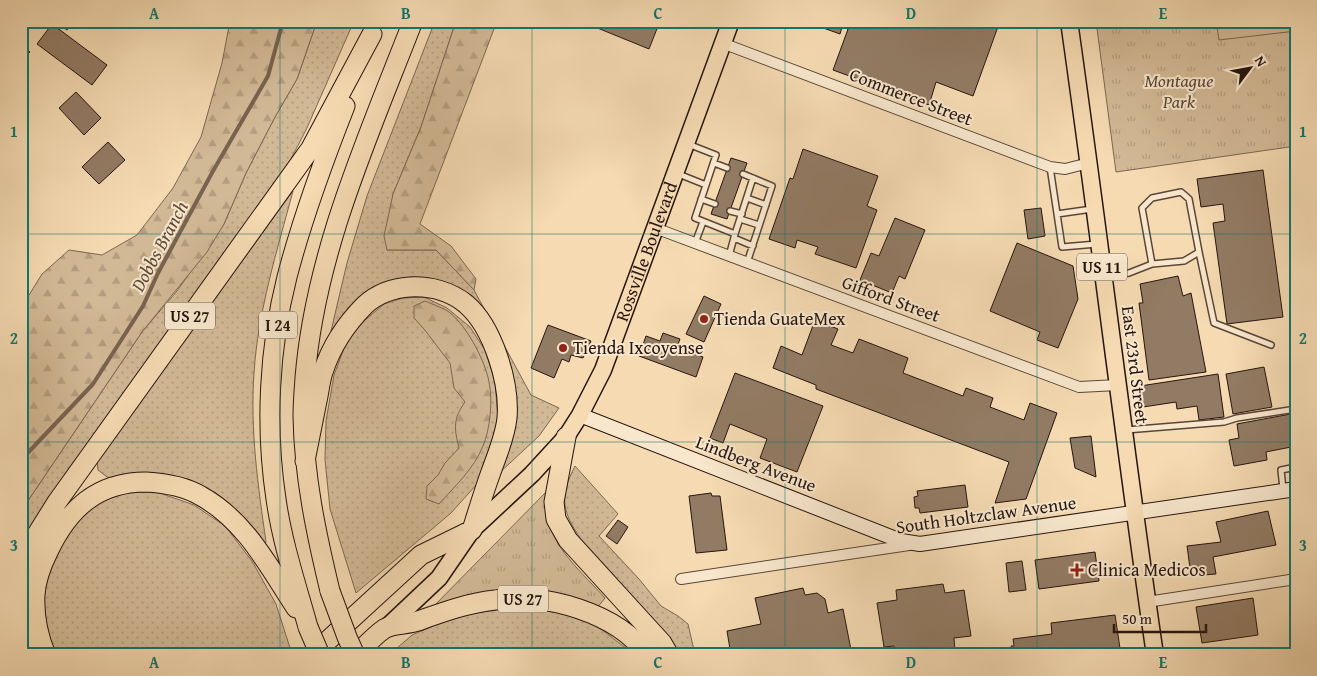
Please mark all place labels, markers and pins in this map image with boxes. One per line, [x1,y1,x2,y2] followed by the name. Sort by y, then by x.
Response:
[714,305,846,332] place label: Tienda GuateMex
[698,313,710,325] marker: Tienda GuateMex
[573,334,703,361] place label: Tienda Ixcoyense
[557,342,569,354] marker: Tienda Ixcoyense
[1088,556,1206,583] place label: Clinica Medicos
[1070,563,1084,577] marker: Clinica Medicos

